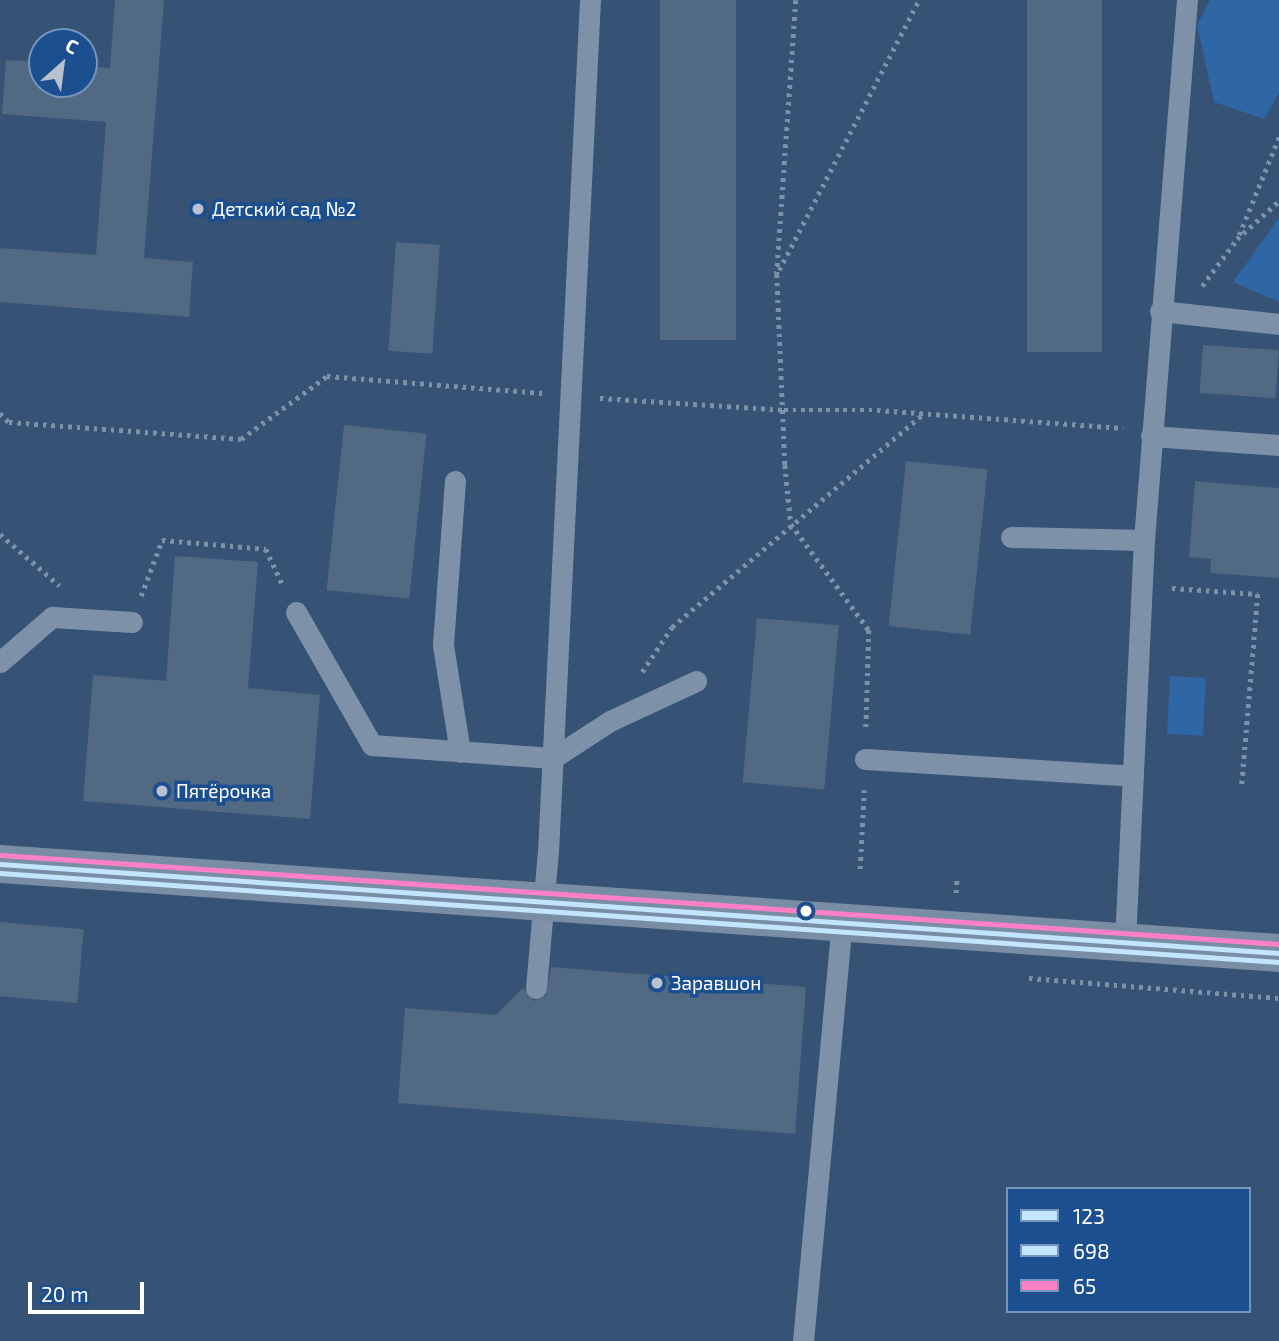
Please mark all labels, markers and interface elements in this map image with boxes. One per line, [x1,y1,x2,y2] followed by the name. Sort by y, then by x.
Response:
[28,28,98,98] north arrow
[62,33,82,59] text: С
[212,198,356,220] place label: Детский сад №2
[190,201,206,217] marker: Детский сад №2
[176,780,271,802] place label: Пятёрочка
[154,783,170,799] marker: Пятёрочка
[799,904,813,918] unlabelled marker
[671,972,761,994] place label: Заравшон
[649,975,665,991] marker: Заравшон
[1006,1187,1251,1313] legend
[1073,1203,1105,1228] text: 123
[1073,1238,1110,1263] text: 698
[32,1268,147,1312] scale bar
[1073,1273,1096,1298] text: 65
[41,1281,89,1306] text: 20 m

